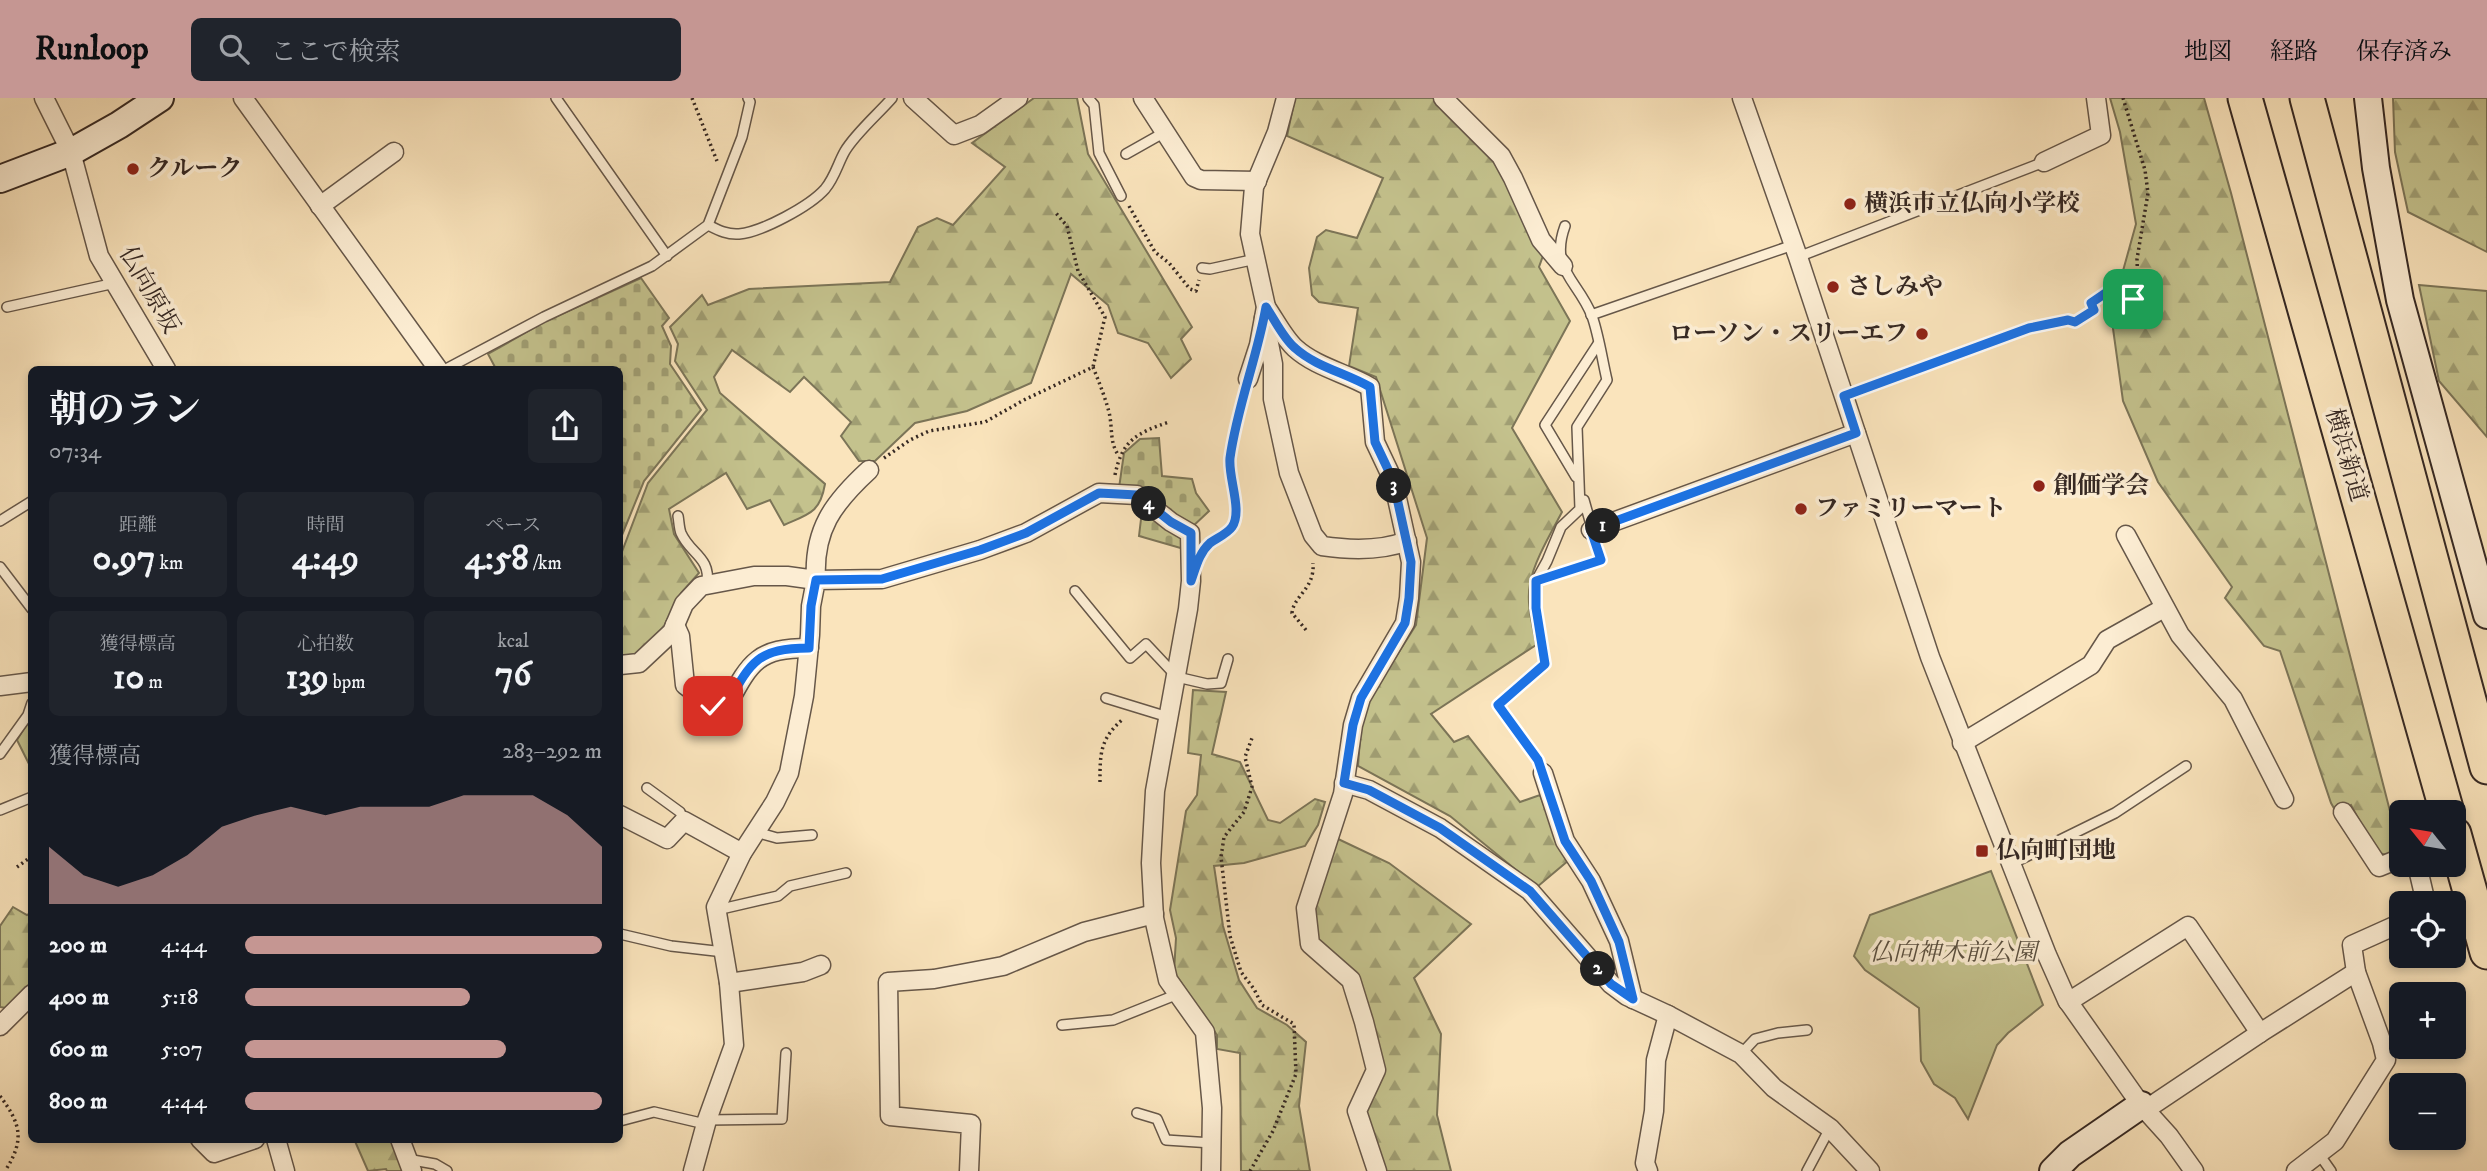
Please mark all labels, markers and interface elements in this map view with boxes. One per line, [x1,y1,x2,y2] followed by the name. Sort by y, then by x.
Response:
[191,18,681,81] search box
[35,29,149,70] text: Runloop
[215,30,253,68] icon: search
[271,36,401,69] text: ここで検索
[2184,37,2232,67] text: 地図
[2270,37,2318,67] text: 経路
[2356,37,2452,67] text: 保存済み
[147,154,242,184] place label: クルーク
[125,161,141,177] marker: クルーク
[1864,189,2080,219] place label: 横浜市立仏向小学校
[1842,196,1858,212] marker: 横浜市立仏向小学校
[112,241,186,339] street label: 仏向原坂
[2103,269,2163,329] pin
[1847,272,1943,302] place label: さしみや
[1825,279,1841,295] marker: さしみや
[2114,280,2152,318] icon: arrive
[1669,319,1908,349] place label: ローソン・スリーエフ
[1914,326,1930,342] marker: ローソン・スリーエフ
[49,387,201,435] text: 朝のラン
[528,389,602,463] button: share
[2318,405,2374,505] street label: 横浜新道
[49,437,101,466] text: 07:34
[1376,468,1412,504] pin: 3
[2053,471,2149,501] place label: 創価学会
[1390,474,1397,497] text: 3
[2031,478,2047,494] marker: 創価学会
[1132,486,1166,522] pin: 4
[1143,492,1154,515] text: 4
[1815,494,2007,524] place label: ファミリーマート
[1793,501,1809,517] marker: ファミリーマート
[1586,508,1620,544] pin: 1
[119,514,157,537] text: 距離
[306,514,345,537] text: 時間
[485,514,541,537] text: ペース
[1599,514,1606,537] text: 1
[92,537,155,581] text: 0.97
[292,537,359,581] text: 4:49
[465,537,529,581] text: 4:58
[155,552,183,575] text: km
[529,552,562,575] text: /km
[498,630,529,653] text: kcal
[100,633,176,656] text: 獲得標高
[297,633,354,656] text: 心拍数
[495,653,531,697] text: 76
[113,656,144,700] text: 10
[285,656,329,700] text: 139
[144,671,163,694] text: m
[329,671,366,694] text: bpm
[683,676,743,736] pin
[694,687,732,725] icon: check
[502,737,602,766] text: 283–292 m
[49,742,141,771] text: 獲得標高
[2389,800,2466,877] north arrow
[2389,800,2466,1150] map controls
[1996,836,2116,866] place label: 仏向町団地
[1974,843,1990,859] marker: 仏向町団地
[2389,891,2466,968] button: locate
[49,931,107,960] text: 200 m
[161,931,207,960] text: 4:44
[1869,938,2041,968] park label: 仏向神木前公園
[1580,952,1616,986] pin: 2
[1593,957,1602,980] text: 2
[2389,982,2466,1059] button: +
[49,983,109,1012] text: 400 m
[161,983,198,1012] text: 5:18
[49,1035,108,1064] text: 600 m
[161,1035,203,1064] text: 5:07
[2389,1073,2466,1150] button: −
[49,1087,107,1116] text: 800 m
[161,1087,207,1116] text: 4:44

